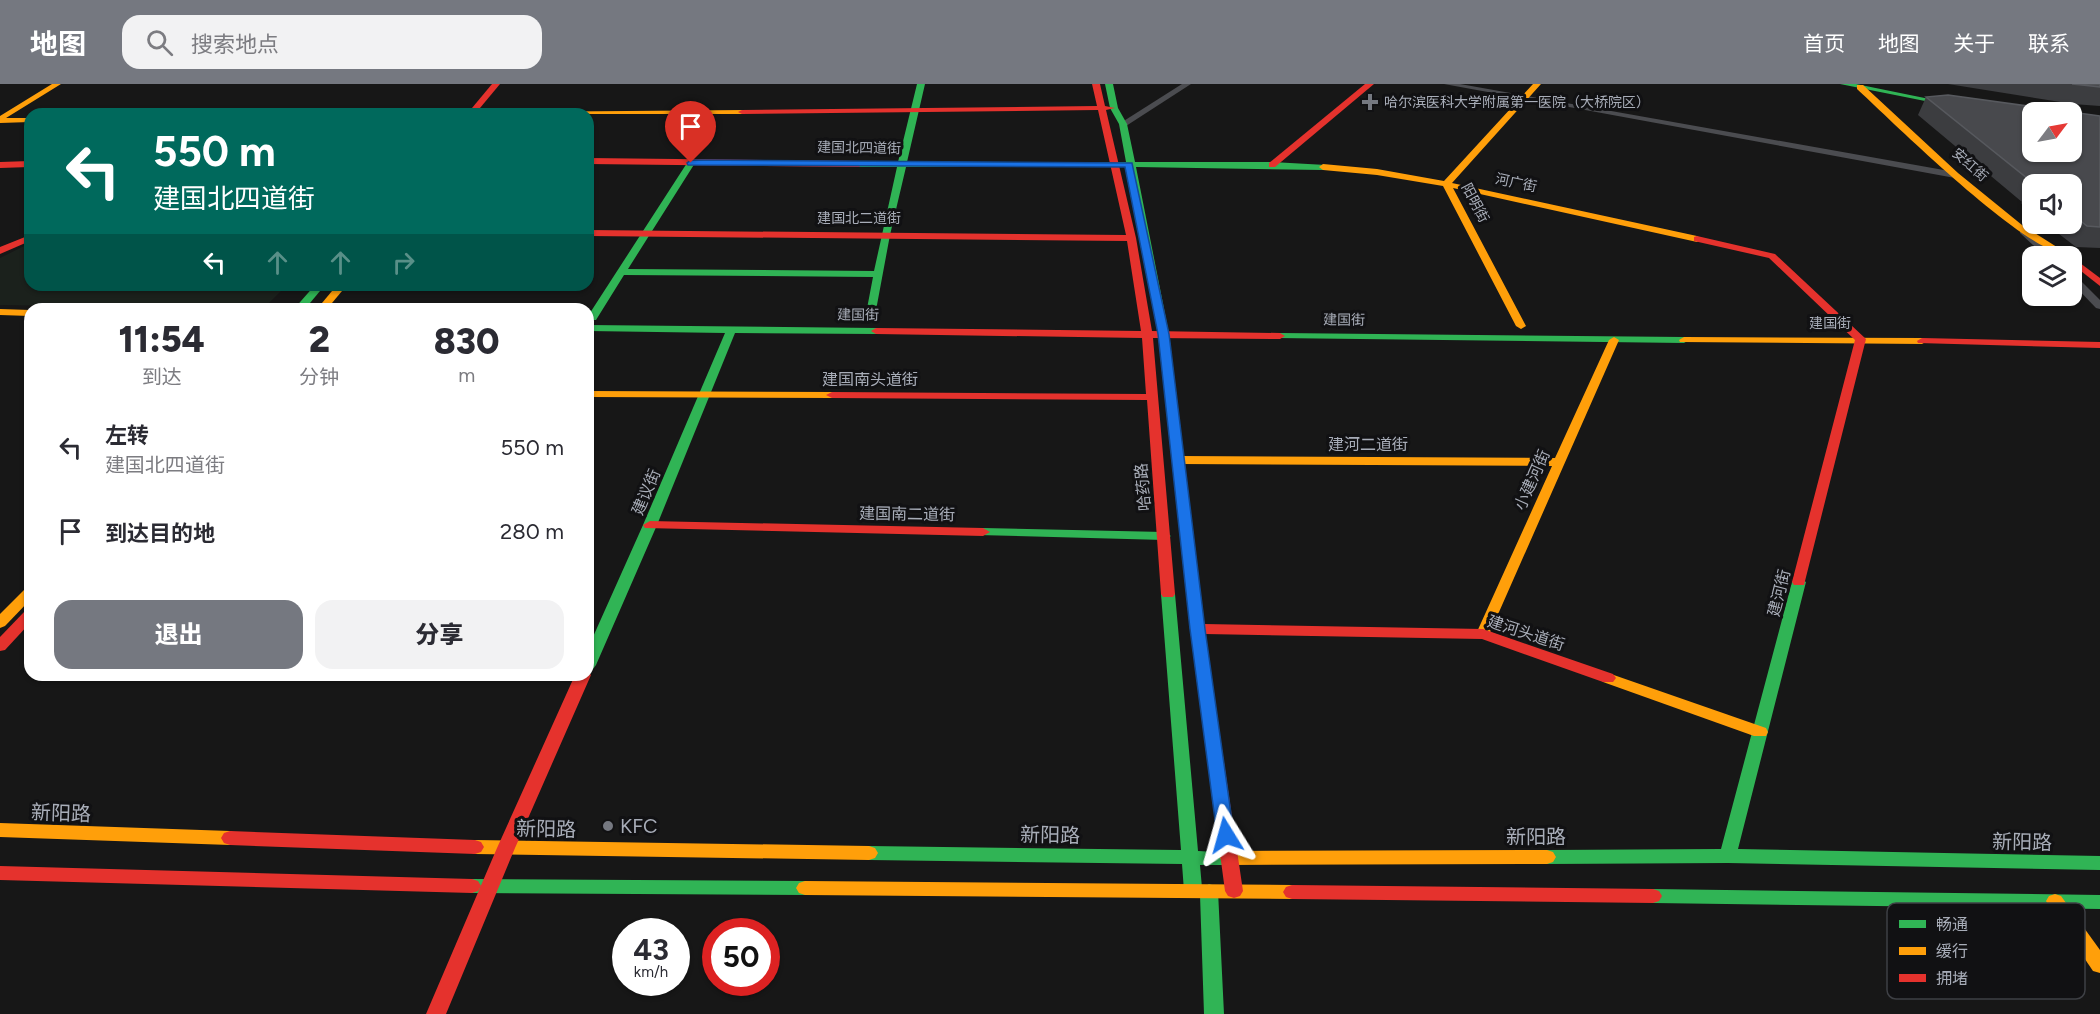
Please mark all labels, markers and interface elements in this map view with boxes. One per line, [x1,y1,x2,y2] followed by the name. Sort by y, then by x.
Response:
[122,15,542,69] search box
[143,26,176,59] icon: search
[30,27,86,61] text: 地图
[191,31,279,58] text: 搜索地点
[1803,31,1845,56] text: 首页
[1878,31,1920,56] text: 地图
[1953,31,1995,56] text: 关于
[2028,31,2070,56] text: 联系
[1361,93,1379,111] marker: 哈尔滨医科大学附属第一医院（大桥院区）
[1384,94,1650,111] place label: 哈尔滨医科大学附属第一医院（大桥院区）
[665,101,716,163] pin
[2022,102,2082,162] north arrow
[2022,102,2082,306] map controls
[674,110,707,143] icon: arrive
[153,126,276,177] text: 550 m
[54,132,132,210] icon: left
[817,139,901,157] street label: 建国北四道街
[1949,145,1991,185] street label: 安红街
[1494,170,1538,196] street label: 河广街
[2022,174,2082,234] button: sound
[1458,180,1492,226] street label: 阳明街
[153,182,315,215] text: 建国北四道街
[817,210,901,227] street label: 建国北二道街
[198,246,231,279] icon: left
[261,246,294,279] icon: ahead
[324,246,357,279] icon: ahead
[387,246,420,279] icon: right
[2022,246,2082,306] button: layers
[837,306,879,324] street label: 建国街
[1323,311,1365,329] street label: 建国街
[1809,315,1851,332] street label: 建国街
[118,318,205,361] text: 11:54
[309,318,330,361] text: 2
[434,320,500,363] text: 830
[458,363,475,387] text: m
[142,365,182,389] text: 到达
[299,365,339,389] text: 分钟
[822,370,918,389] street label: 建国南头道街
[105,422,149,449] text: 左转
[54,431,87,464] icon: left
[500,434,564,461] text: 550 m
[1328,435,1408,454] street label: 建河二道街
[1510,447,1554,513] street label: 小建河街
[105,453,225,477] text: 建国北四道街
[1131,462,1155,512] street label: 哈药路
[628,466,664,518] street label: 建议街
[859,504,955,524] street label: 建国南二道街
[54,515,87,548] icon: arrive
[500,518,564,545] text: 280 m
[105,520,215,547] text: 到达目的地
[1764,567,1794,619] street label: 建河街
[54,600,303,669] button: 退出
[315,600,564,669] button: 分享
[1485,612,1567,654] street label: 建河头道街
[31,800,91,826] street label: 新阳路
[1194,803,1258,867] position arrow
[620,814,657,838] place label: KFC
[516,816,576,842] street label: 新阳路
[601,819,615,833] marker: KFC
[1020,822,1080,848] street label: 新阳路
[1506,825,1566,849] street label: 新阳路
[1992,829,2052,855] street label: 新阳路
[1887,903,2085,999] legend
[1936,915,1968,934] text: 畅通
[702,918,780,996] speed limit sign: 50
[633,931,669,968] text: 43
[1936,942,1968,961] text: 缓行
[634,963,668,981] text: km/h
[1936,969,1968,988] text: 拥堵

